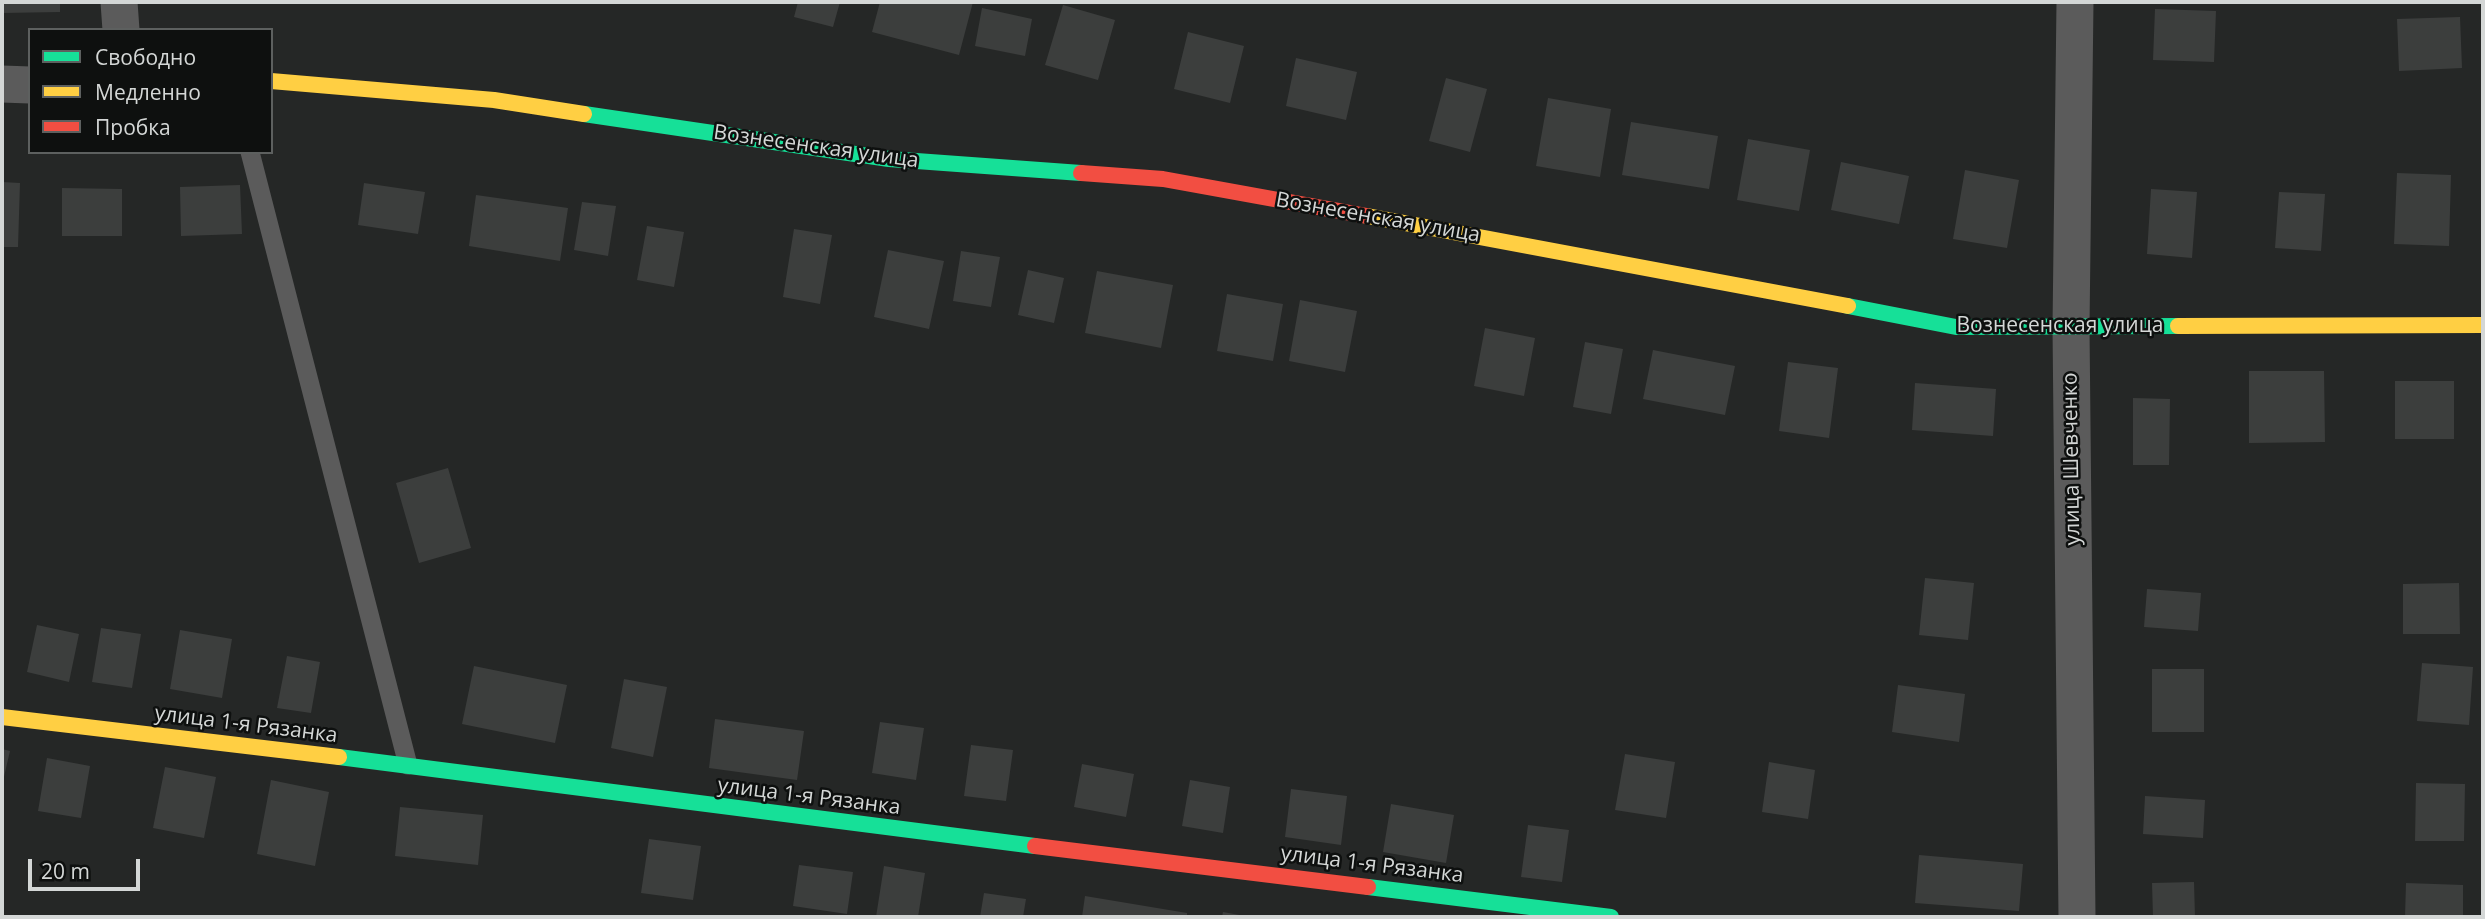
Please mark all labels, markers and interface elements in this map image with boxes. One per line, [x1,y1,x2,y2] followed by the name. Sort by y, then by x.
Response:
[28,28,273,154] legend
[95,43,196,71] text: Свободно
[95,78,201,106] text: Медленно
[95,113,171,141] text: Пробка
[712,120,920,174] street label: Вознесенская улица
[1274,188,1482,248] street label: Вознесенская улица
[1957,313,2163,339] street label: Вознесенская улица
[2058,372,2086,546] street label: улица Шевченко
[153,701,339,749] street label: улица 1-я Рязанка
[716,773,902,821] street label: улица 1-я Рязанка
[1279,841,1465,889] street label: улица 1-я Рязанка
[32,846,144,890] scale bar
[41,857,90,885] text: 20 m

